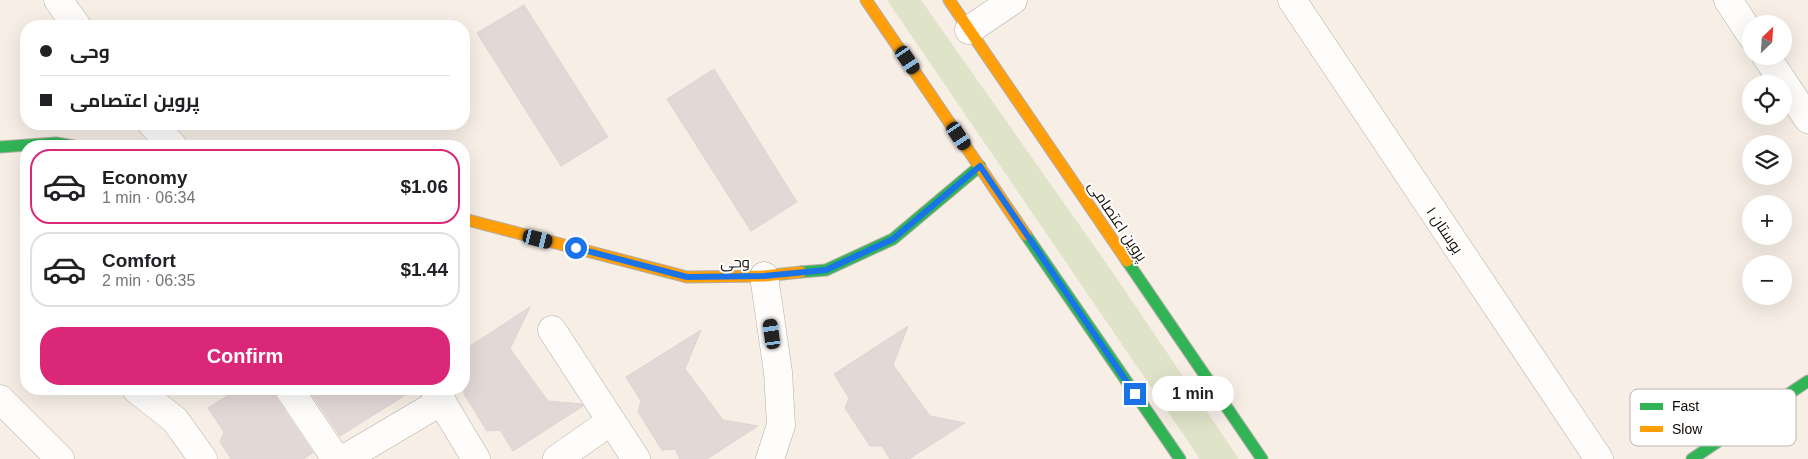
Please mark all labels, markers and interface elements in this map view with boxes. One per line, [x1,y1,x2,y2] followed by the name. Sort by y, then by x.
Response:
[1742,15,1792,65] north arrow
[1742,15,1792,305] map controls
[70,41,110,62] text: وحی
[893,43,922,77] car
[1742,75,1792,125] button: locate
[70,90,199,111] text: پروین اعتصامی
[944,119,973,153] car
[1742,135,1792,185] button: layers
[42,164,87,209] icon: car
[102,167,188,188] text: Economy
[400,176,448,197] text: $1.06
[1083,178,1151,265] street label: پروین اعتصامی
[102,189,195,206] text: 1 min · 06:34
[1742,195,1792,245] button: +
[1422,203,1467,258] street label: بوستان ۱
[521,228,554,250] car
[565,237,587,259] route start
[42,247,87,292] icon: car
[102,250,176,271] text: Comfort
[720,253,750,273] street label: وحی
[1742,255,1792,305] button: −
[400,259,448,280] text: $1.44
[102,272,195,289] text: 2 min · 06:35
[762,318,781,350] car
[40,327,450,385] button: Confirm
[1152,376,1235,412] callout: 1 min
[1124,383,1146,405] route end
[1172,385,1214,402] text: 1 min
[1630,389,1796,446] legend
[1672,398,1699,414] text: Fast
[1672,421,1703,437] text: Slow

